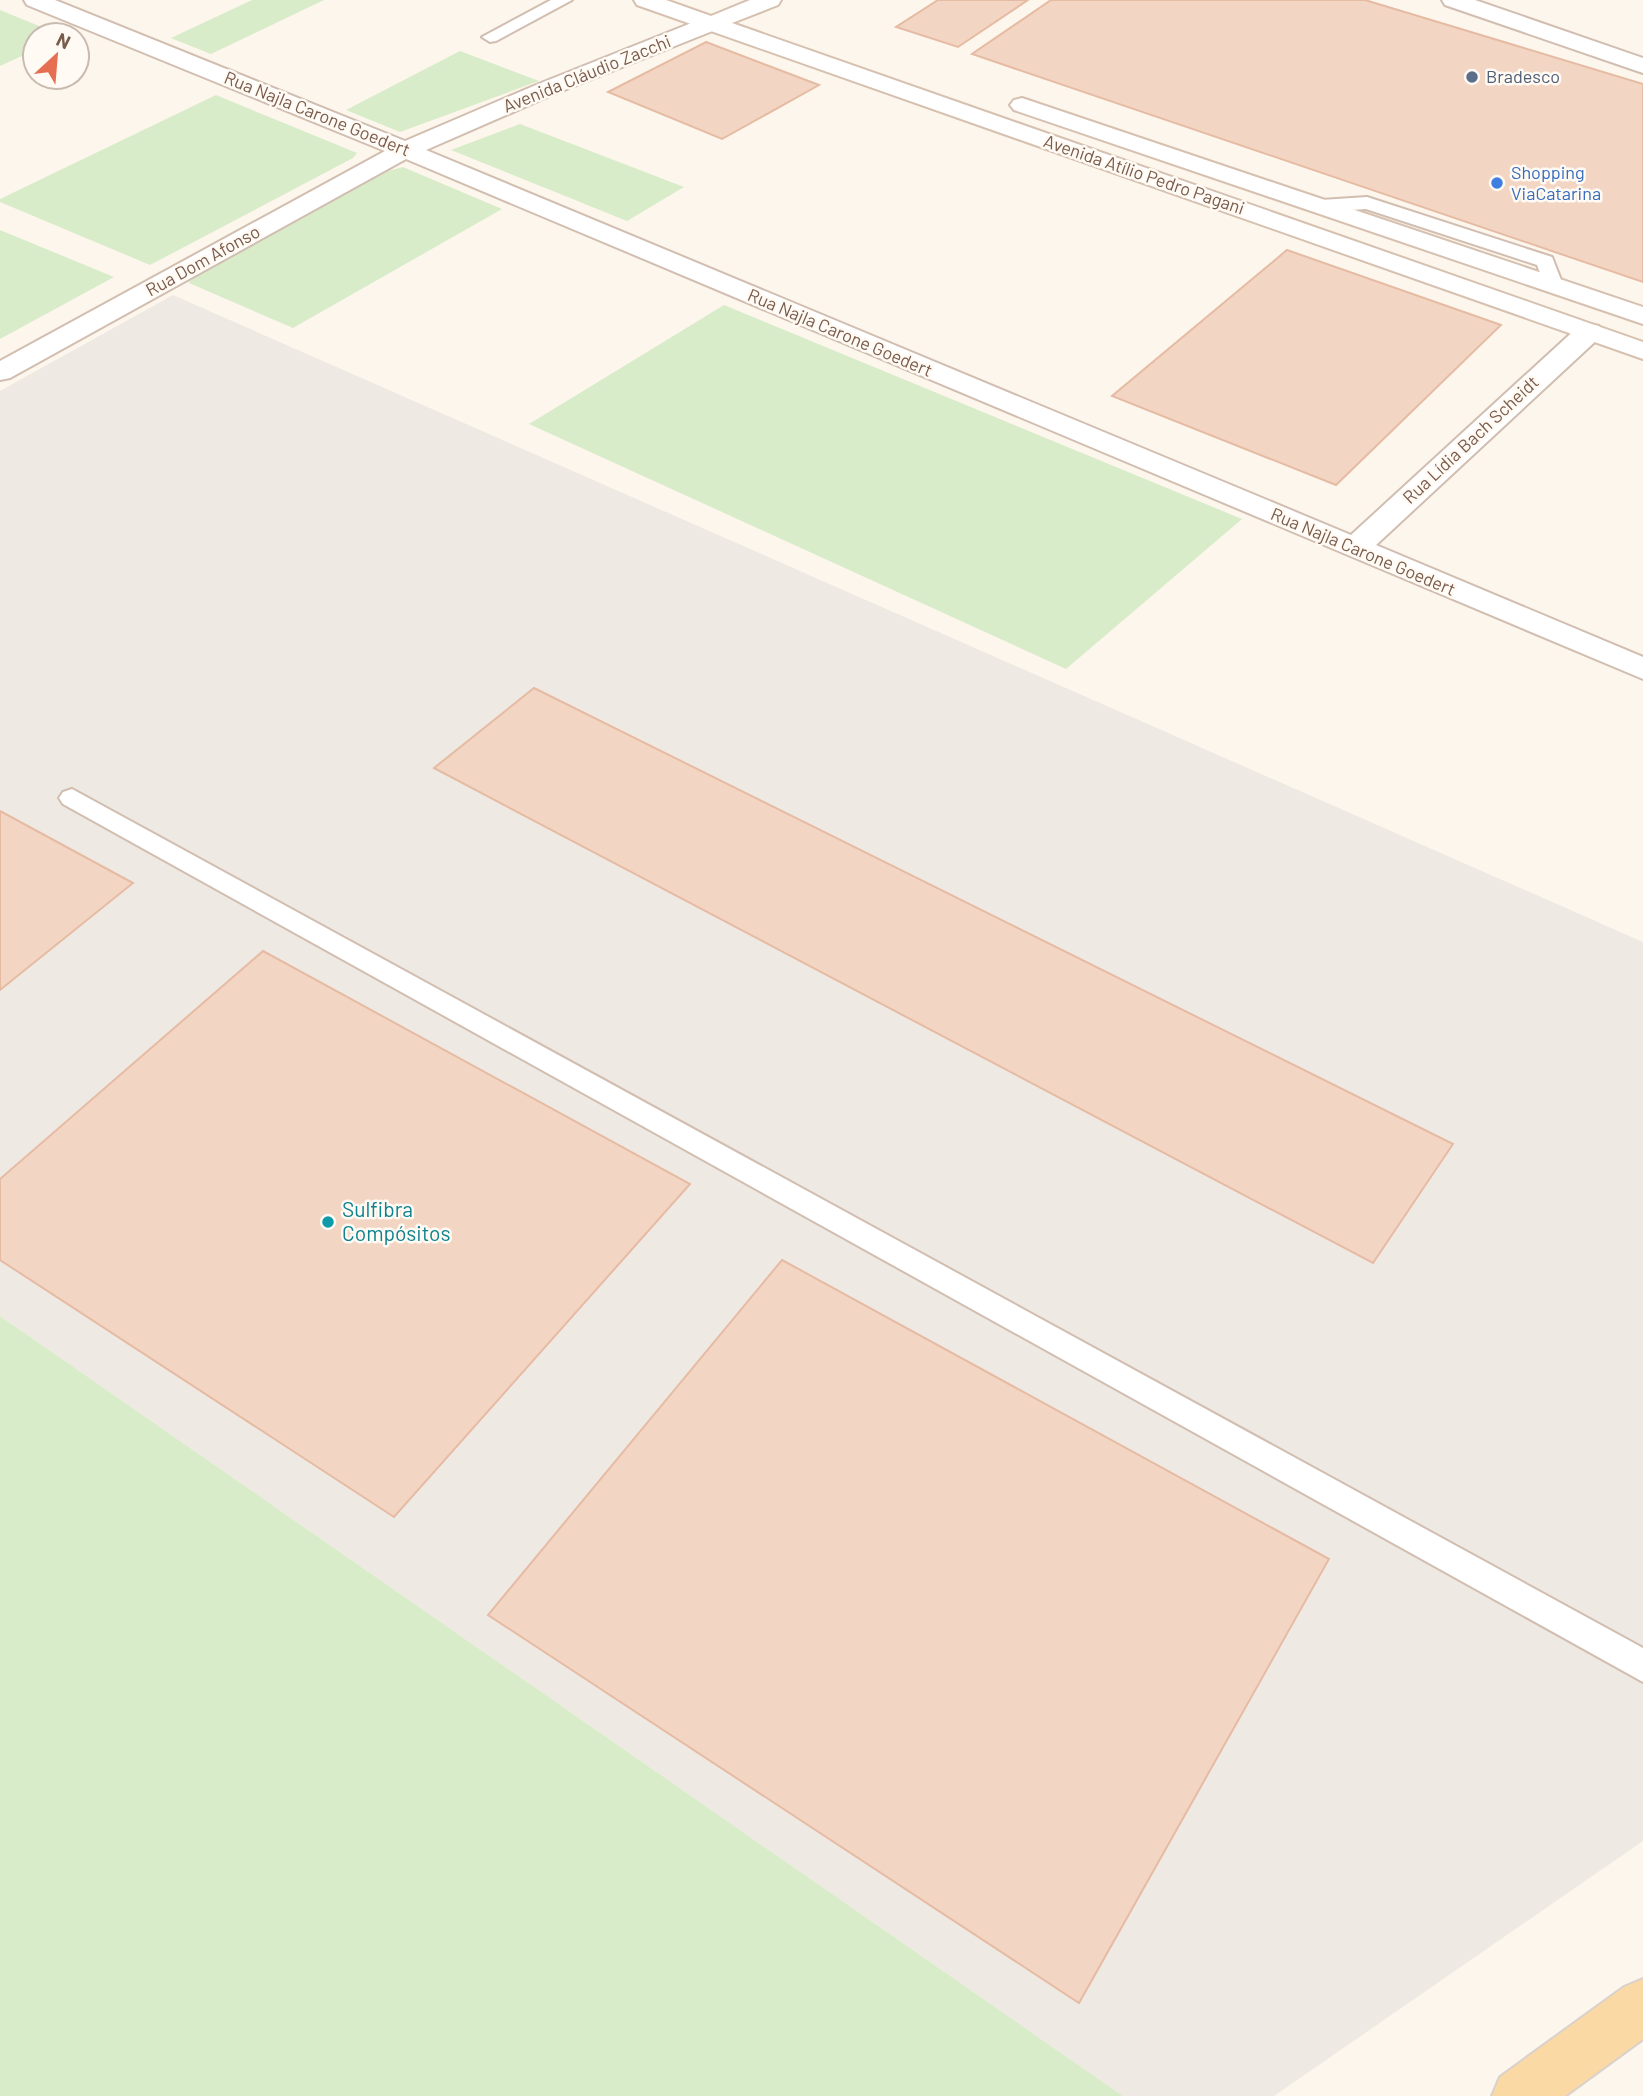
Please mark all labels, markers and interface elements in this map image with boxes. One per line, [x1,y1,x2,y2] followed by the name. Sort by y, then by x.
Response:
[21,21,91,91] north arrow
[53,27,74,53] text: N
[500,29,674,117] street label: Avenida Cláudio Zacchi
[1486,65,1560,87] place label: Bradesco
[221,66,413,160] street label: Rua Najla Carone Goedert
[1464,69,1480,85] marker: Bradesco
[1041,129,1248,219] street label: Avenida Atílio Pedro Pagani
[1511,161,1601,204] place label: Shopping ViaCatarina
[1489,175,1505,191] marker: Shopping ViaCatarina
[142,220,263,301] street label: Rua Dom Afonso
[745,283,936,381] street label: Rua Najla Carone Goedert
[1398,371,1543,508] street label: Rua Lídia Bach Scheidt
[1268,502,1459,600] street label: Rua Najla Carone Goedert
[342,1196,451,1245] place label: Sulfibra Compósitos
[320,1214,336,1230] marker: Sulfibra Compósitos

